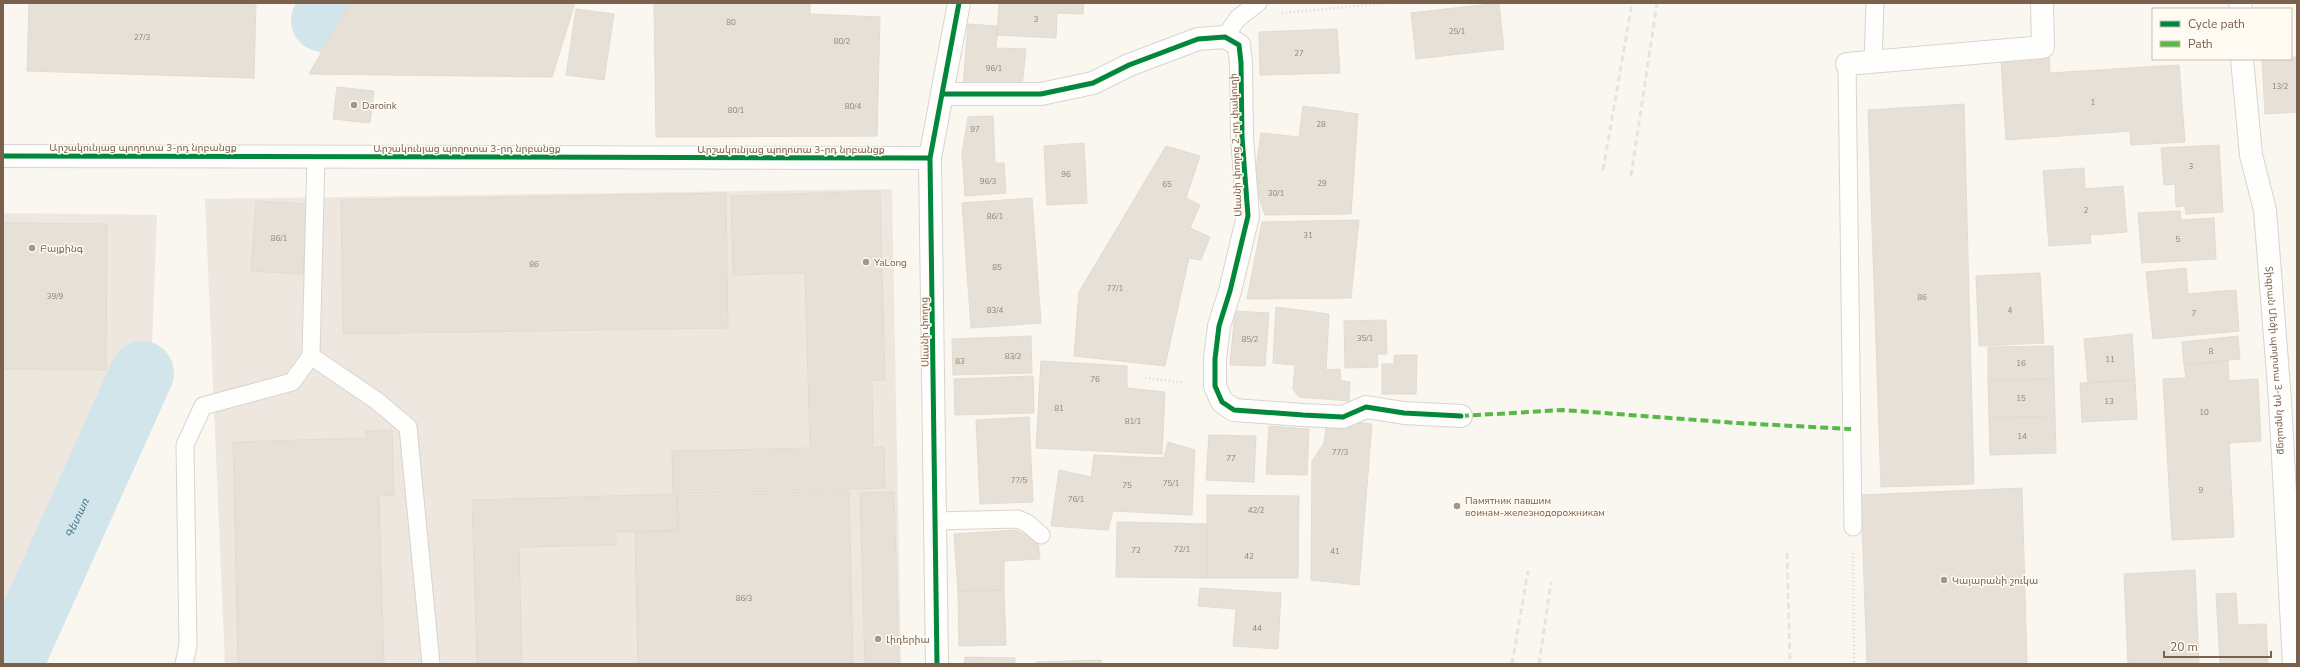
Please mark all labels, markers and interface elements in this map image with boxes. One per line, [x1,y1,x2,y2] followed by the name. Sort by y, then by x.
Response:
[2152,8,2292,60] legend
[1034,14,1039,25] house number: 3
[2188,16,2245,32] text: Cycle path
[726,17,736,28] house number: 80
[1449,26,1466,37] house number: 25/1
[134,32,151,43] house number: 27/3
[834,36,851,47] house number: 80/2
[2188,36,2213,52] text: Path
[1294,48,1304,59] house number: 27
[986,63,1003,74] house number: 96/1
[1226,73,1246,217] street label: Սևանի փողոց 2-րդ փակուղի
[2272,81,2289,92] house number: 13/2
[2091,97,2096,108] house number: 1
[362,99,398,113] place label: Daroink
[349,100,359,110] marker: Daroink
[845,101,862,112] house number: 80/4
[728,105,745,116] house number: 80/1
[1316,119,1326,130] house number: 28
[970,124,980,135] house number: 97
[49,141,237,155] street label: Արշակունյաց պողոտա 3-րդ նրբանցք
[373,142,561,156] street label: Արշակունյաց պողոտա 3-րդ նրբանցք
[697,143,885,157] street label: Արշակունյաց պողոտա 3-րդ նրբանցք
[2189,161,2194,172] house number: 3
[1061,169,1071,180] house number: 96
[980,176,997,187] house number: 96/3
[1317,178,1327,189] house number: 29
[1162,179,1172,190] house number: 65
[1268,188,1285,199] house number: 30/1
[2084,205,2089,216] house number: 2
[987,211,1004,222] house number: 86/1
[1303,230,1313,241] house number: 31
[271,233,288,244] house number: 86/1
[2176,234,2181,245] house number: 5
[40,242,84,256] place label: Բայքինգ
[27,243,37,253] marker: Բայքինգ
[873,256,907,270] place label: YaLong
[861,257,871,267] marker: YaLong
[529,259,539,270] house number: 86
[992,262,1002,273] house number: 85
[2261,266,2289,455] street label: Տիգրան Մեծի պողոտա 3-րդ նրբանցք
[1107,283,1124,294] house number: 77/1
[47,291,64,302] house number: 39/9
[1917,292,1927,303] house number: 86
[917,297,933,367] street label: Սևանի փողոց
[987,305,1004,316] house number: 83/4
[2008,305,2013,316] house number: 4
[2192,308,2197,319] house number: 7
[1357,333,1374,344] house number: 35/1
[1242,334,1259,345] house number: 85/2
[2209,346,2214,357] house number: 8
[1005,351,1022,362] house number: 83/2
[2105,354,2115,365] house number: 11
[955,356,965,367] house number: 83
[2016,358,2026,369] house number: 16
[1090,374,1100,385] house number: 76
[2016,393,2026,404] house number: 15
[2104,396,2114,407] house number: 13
[1054,403,1064,414] house number: 81
[2199,407,2209,418] house number: 10
[1125,416,1142,427] house number: 81/1
[2017,431,2027,442] house number: 14
[1332,447,1349,458] house number: 77/3
[1226,453,1236,464] house number: 77
[1011,475,1028,486] house number: 77/5
[1163,478,1180,489] house number: 75/1
[1122,480,1132,491] house number: 75
[2199,485,2204,496] house number: 9
[1068,494,1085,505] house number: 76/1
[1465,494,1605,520] place label: Памятник павшим воинам-железнодорожникам
[62,496,93,541] water label: Գետառ
[1452,501,1462,511] marker: Памятник павшим воинам-железнодорожникам
[1248,505,1265,516] house number: 42/2
[1174,544,1191,555] house number: 72/1
[1131,545,1141,556] house number: 72
[1330,546,1340,557] house number: 41
[1244,551,1254,562] house number: 42
[1952,574,2038,588] place label: Կայարանի շուկա
[1939,575,1949,585] marker: Կայարանի շուկա
[736,593,753,604] house number: 86/3
[1252,623,1262,634] house number: 44
[886,633,930,647] place label: Լիդերիա
[2164,633,2271,659] scale bar
[873,634,883,644] marker: Լիդերիա
[2170,639,2198,655] text: 20 m

